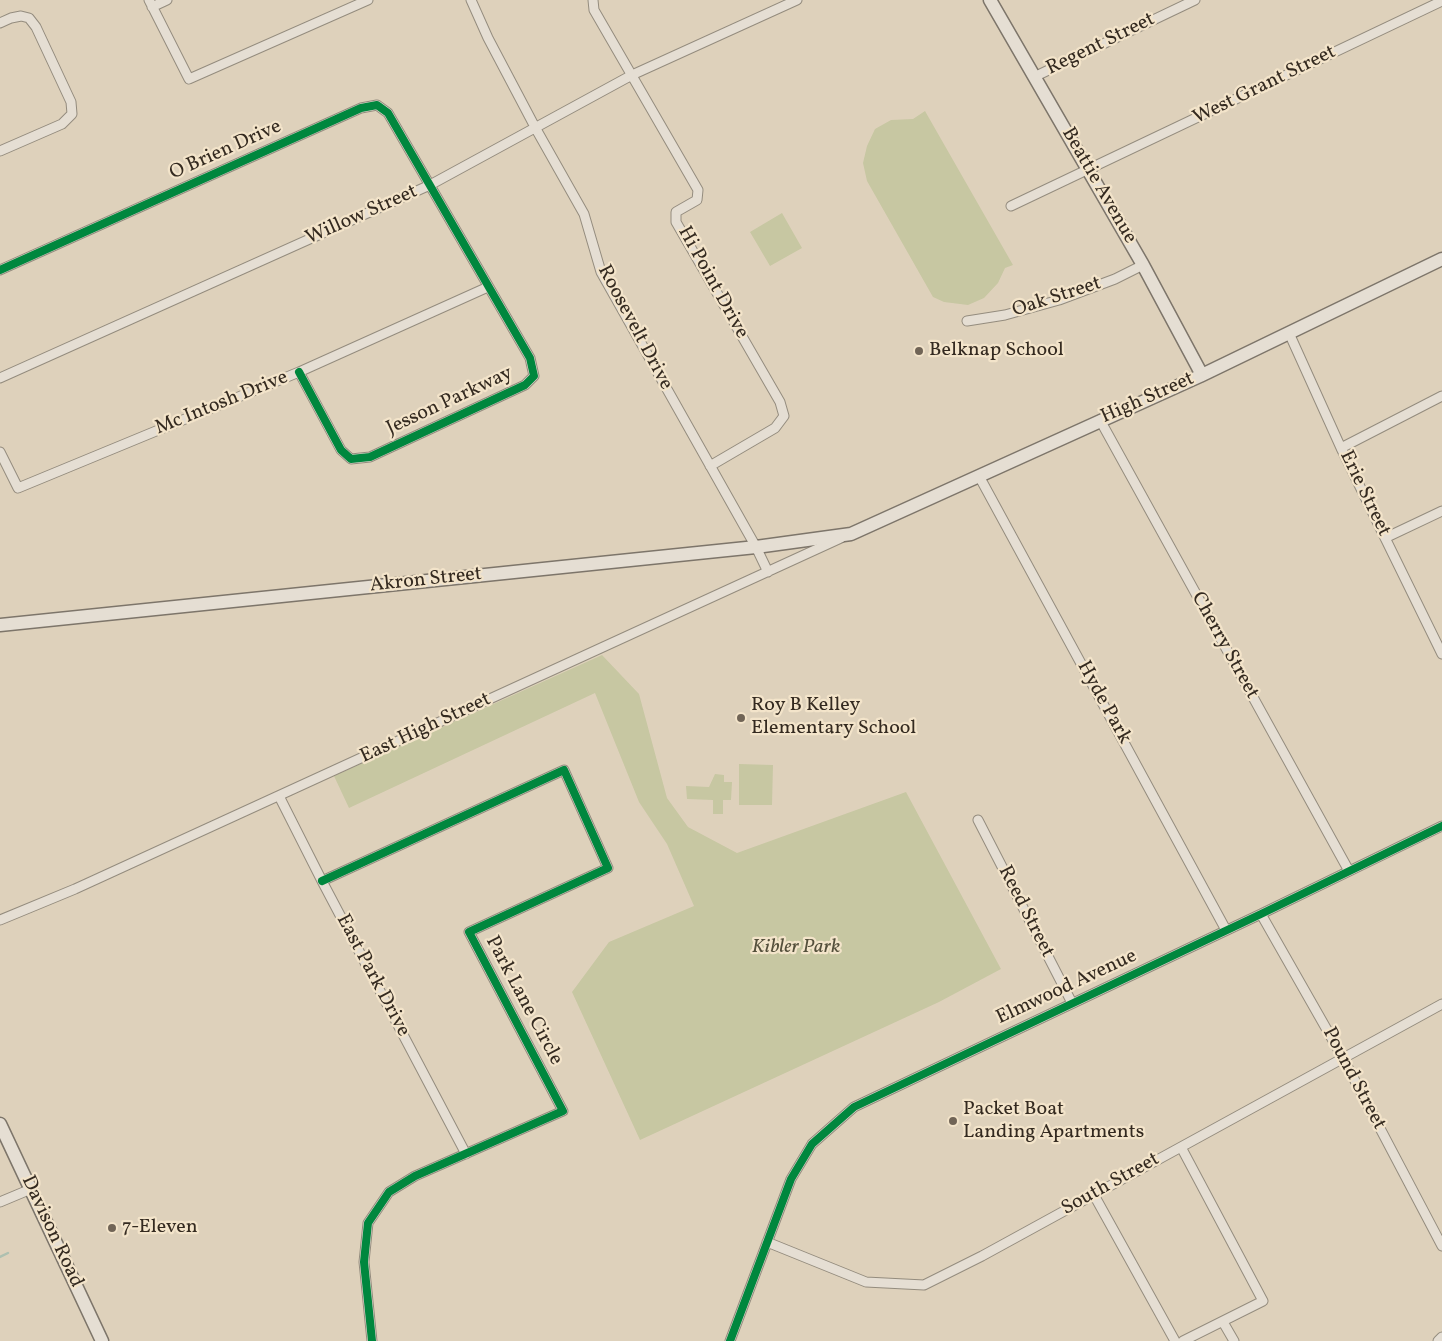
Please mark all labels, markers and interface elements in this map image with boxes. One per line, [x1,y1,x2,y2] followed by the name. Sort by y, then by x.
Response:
[1043,8,1159,82] street label: Regent Street
[1190,41,1340,131] street label: West Grant Street
[166,116,286,186] street label: O Brien Drive
[1055,124,1141,248] street label: Beattie Avenue
[302,181,422,251] street label: Willow Street
[671,223,753,343] street label: Hi Point Drive
[591,261,677,395] street label: Roosevelt Drive
[1010,272,1104,324] street label: Oak Street
[929,339,1064,363] place label: Belknap School
[913,345,925,357] marker: Belknap School
[383,362,517,442] street label: Jesson Parkway
[152,366,292,442] street label: Mc Intosh Drive
[1098,368,1198,430] street label: High Street
[1333,447,1395,541] street label: Erie Street
[369,563,483,599] street label: Akron Street
[1185,588,1263,704] street label: Cherry Street
[1070,657,1136,749] street label: Hyde Park
[357,688,495,770] street label: East High Street
[751,694,916,741] place label: Roy B Kelley Elementary School
[735,712,747,724] marker: Roy B Kelley Elementary School
[992,862,1058,962] street label: Reed Street
[330,911,414,1041] street label: East Park Drive
[479,932,567,1070] street label: Park Lane Circle
[752,936,840,960] park label: Kibler Park
[993,945,1141,1031] street label: Elmwood Avenue
[1316,1024,1390,1134] street label: Pound Street
[963,1098,1144,1145] place label: Packet Boat Landing Apartments
[947,1115,959,1127] marker: Packet Boat Landing Apartments
[1058,1148,1164,1222] street label: South Street
[15,1172,87,1292] street label: Davison Road
[122,1216,198,1240] place label: 7-Eleven
[106,1222,118,1234] marker: 7-Eleven

